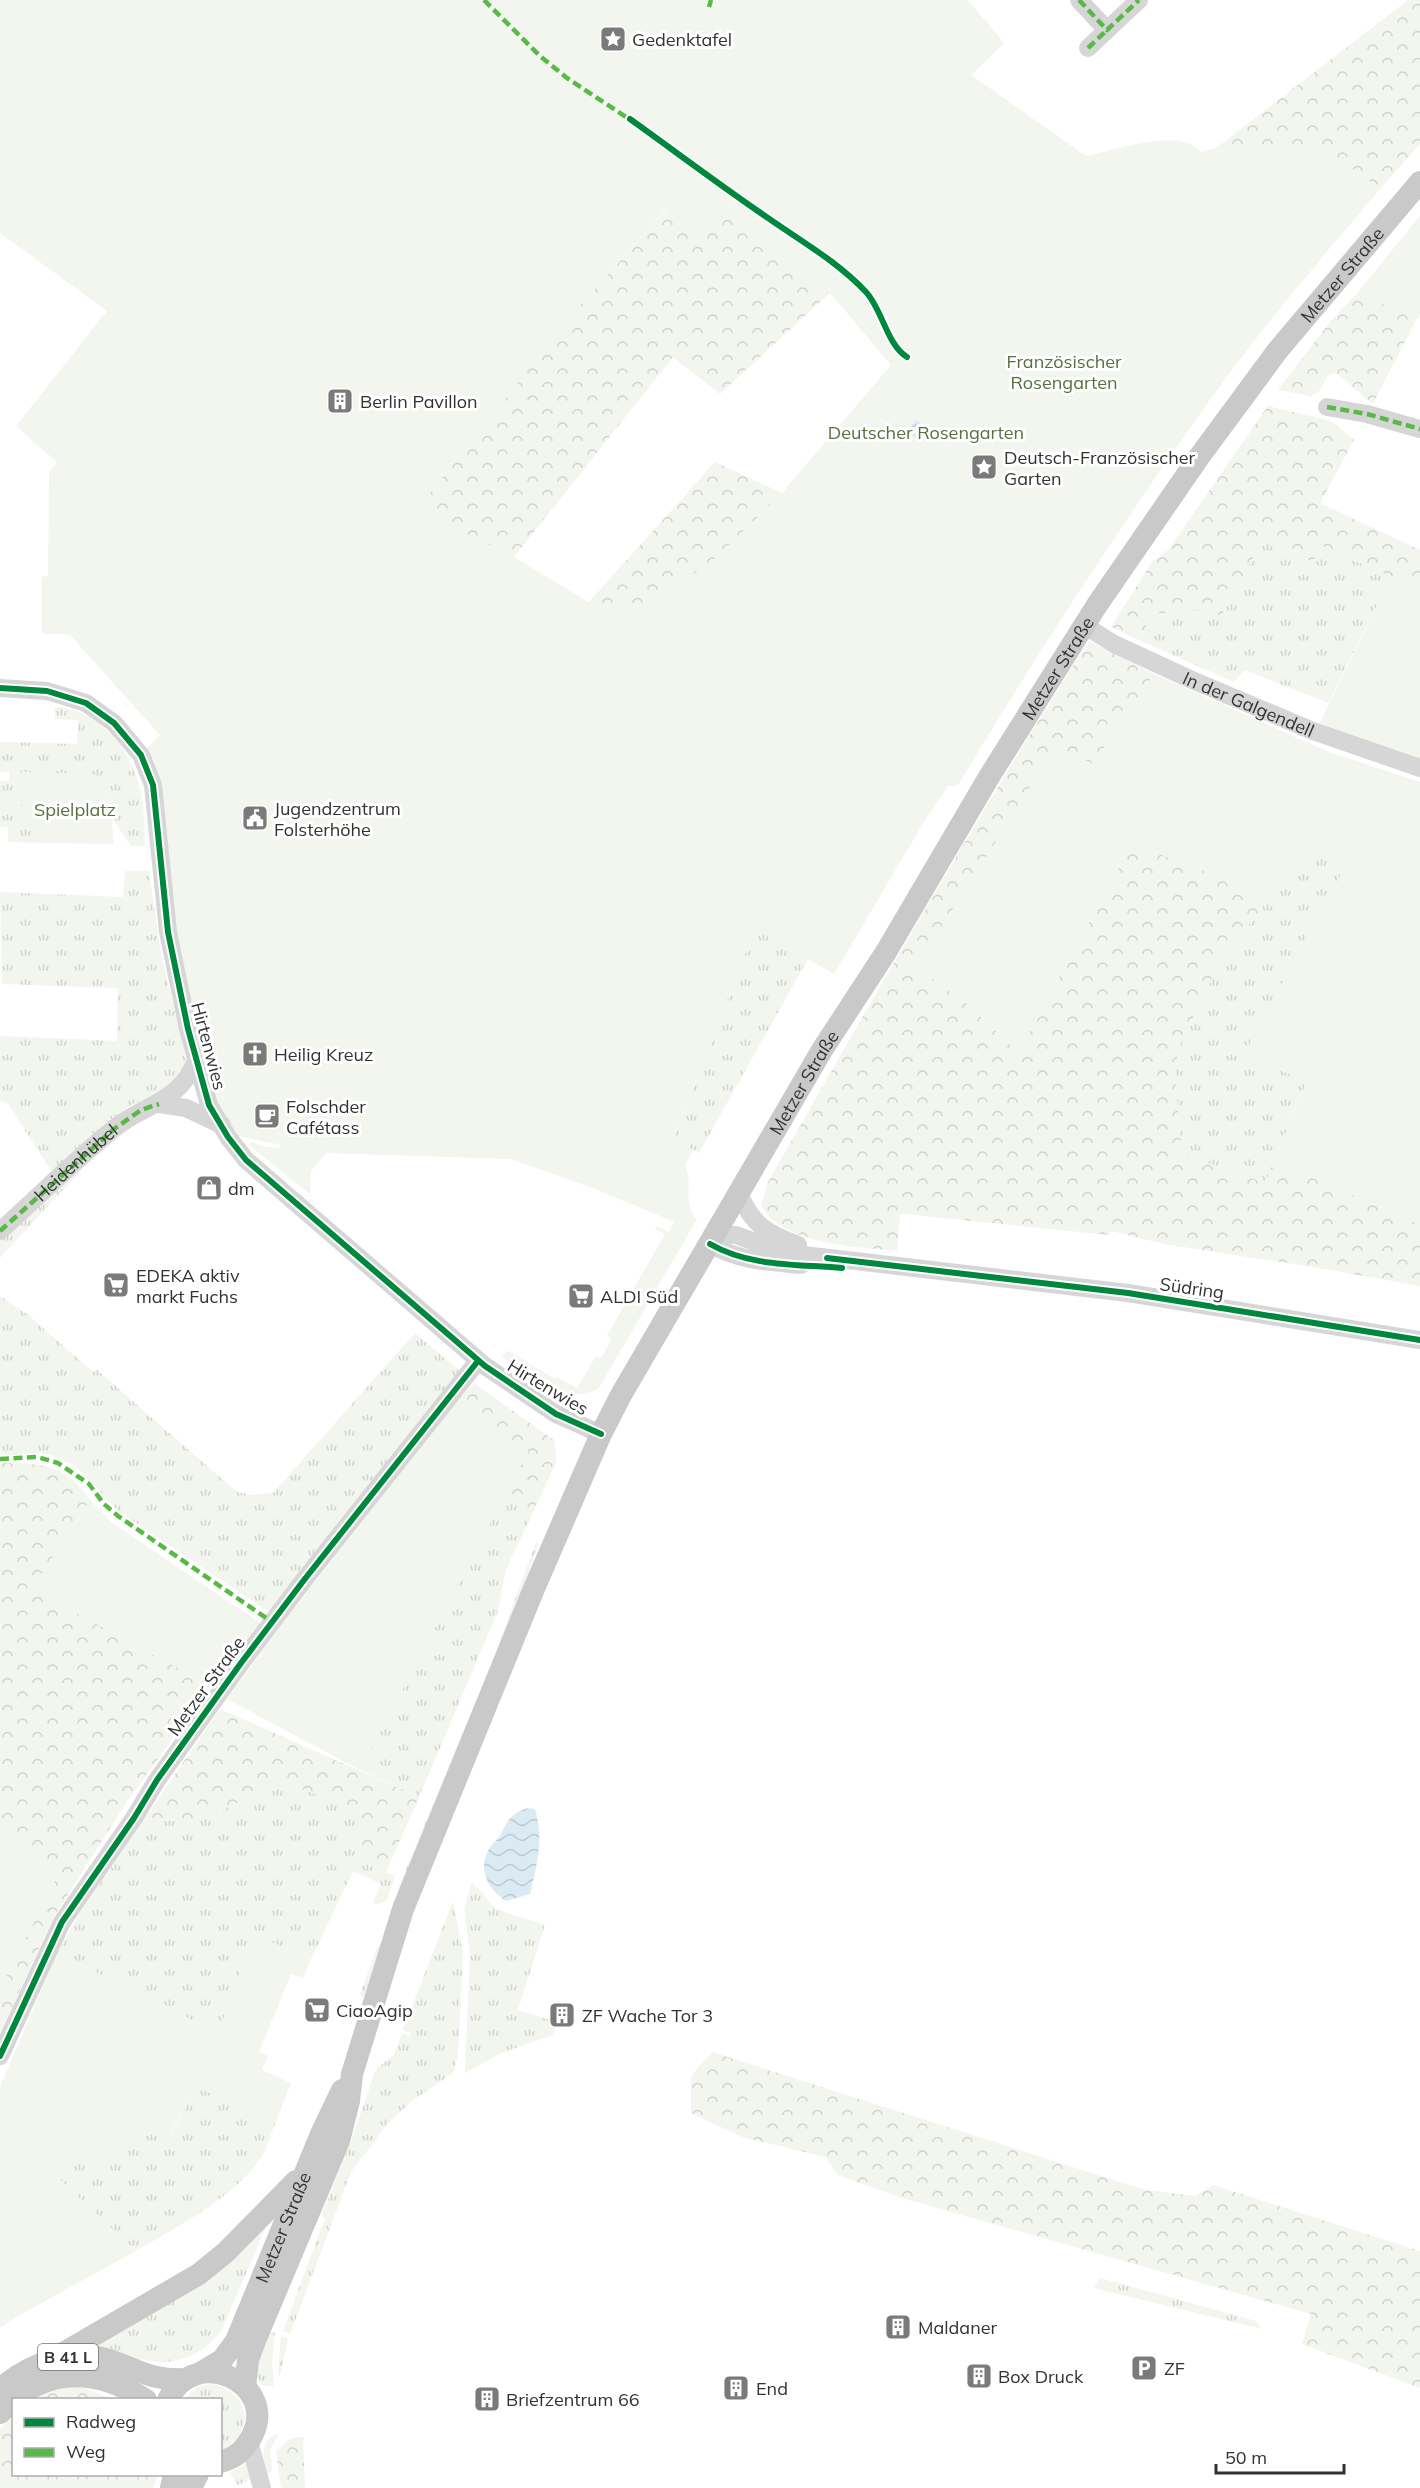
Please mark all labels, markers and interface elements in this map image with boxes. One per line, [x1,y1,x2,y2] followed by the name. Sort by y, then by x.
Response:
[598,24,628,54] place icon: Gedenktafel
[632,28,732,51] place label: Gedenktafel
[1295,222,1389,327] street label: Metzer Straße
[1006,350,1122,394] park label: Französischer Rosengarten
[325,386,355,416] building icon: Berlin Pavillon
[360,390,478,413] place label: Berlin Pavillon
[828,421,1024,444] park label: Deutscher Rosengarten
[1004,446,1196,490] place label: Deutsch-Französischer Garten
[969,452,999,482] place icon: Deutsch-Französischer Garten
[1016,612,1098,724] street label: Metzer Straße
[1179,666,1318,742] street label: In der Galgendell
[274,797,401,841] place label: Jugendzentrum Folsterhöhe
[34,798,116,821] park label: Spielplatz
[240,803,270,833] public building icon: Jugendzentrum Folsterhöhe
[186,999,232,1093] street label: Hirtenwies
[764,1026,843,1139] street label: Metzer Straße
[240,1039,270,1069] church icon: Heilig Kreuz
[274,1043,373,1066] place label: Heilig Kreuz
[286,1095,366,1139] place label: Folschder Cafétass
[252,1101,282,1131] cafe icon: Folschder Cafétass
[29,1119,122,1206] street label: Heidenhübel
[194,1173,224,1203] shop icon: dm
[228,1177,255,1200] place label: dm
[136,1264,240,1308] place label: EDEKA aktiv markt Fuchs
[101,1270,131,1300] supermarket icon: EDEKA aktiv markt Fuchs
[1158,1272,1226,1304] street label: Südring
[566,1281,596,1311] supermarket icon: ALDI Süd
[600,1285,678,1308] place label: ALDI Süd
[503,1354,593,1420] street label: Hirtenwies
[162,1632,250,1740] street label: Metzer Straße
[302,1995,332,2025] supermarket icon: CiaoAgip
[336,1999,413,2022] place label: CiaoAgip
[547,2000,577,2030] building icon: ZF Wache Tor 3
[582,2004,713,2027] place label: ZF Wache Tor 3
[250,2168,316,2286] street label: Metzer Straße
[883,2312,913,2342] building icon: Maldaner
[918,2316,997,2339] place label: Maldaner
[38,2344,98,2370] road number: B 41 L
[1129,2353,1159,2383] parking icon: ZF
[1164,2357,1185,2380] place label: ZF
[964,2361,994,2391] building icon: Box Druck
[998,2365,1084,2388] place label: Box Druck
[721,2373,751,2403] building icon: End
[756,2377,788,2400] place label: End
[472,2384,502,2414] building icon: Briefzentrum 66
[506,2388,640,2411] place label: Briefzentrum 66
[12,2398,222,2476] legend
[66,2410,136,2433] text: Radweg
[1216,2437,1344,2475] scale bar
[66,2440,106,2463] text: Weg
[1225,2446,1267,2469] text: 50 m

